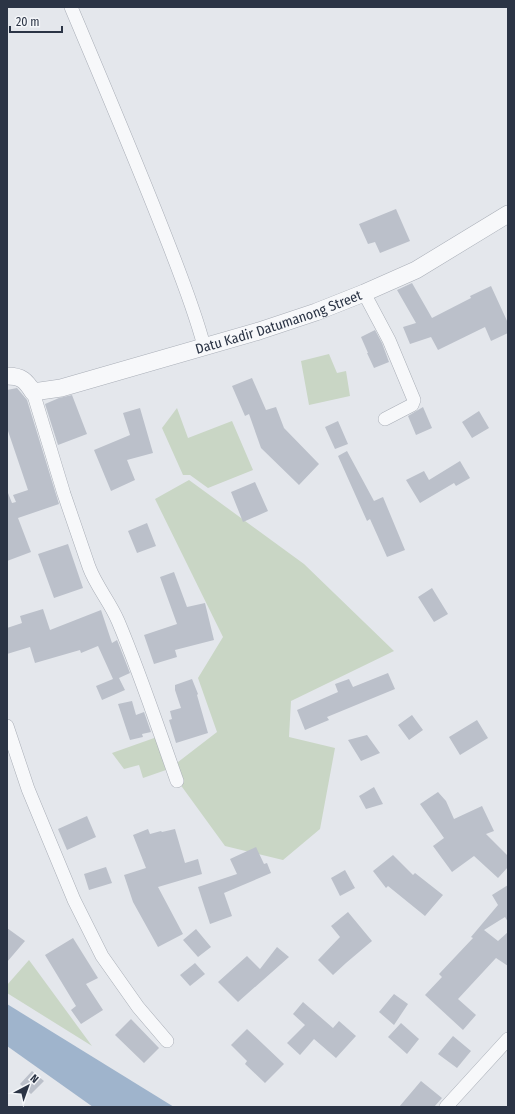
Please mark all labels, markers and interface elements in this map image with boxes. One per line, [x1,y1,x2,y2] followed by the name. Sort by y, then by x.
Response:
[10,8,62,34] scale bar
[16,15,40,29] text: 20 m
[193,287,365,358] street label: Datu Kadir Datumanong Street
[8,1066,48,1106] north arrow
[27,1072,41,1086] text: N

